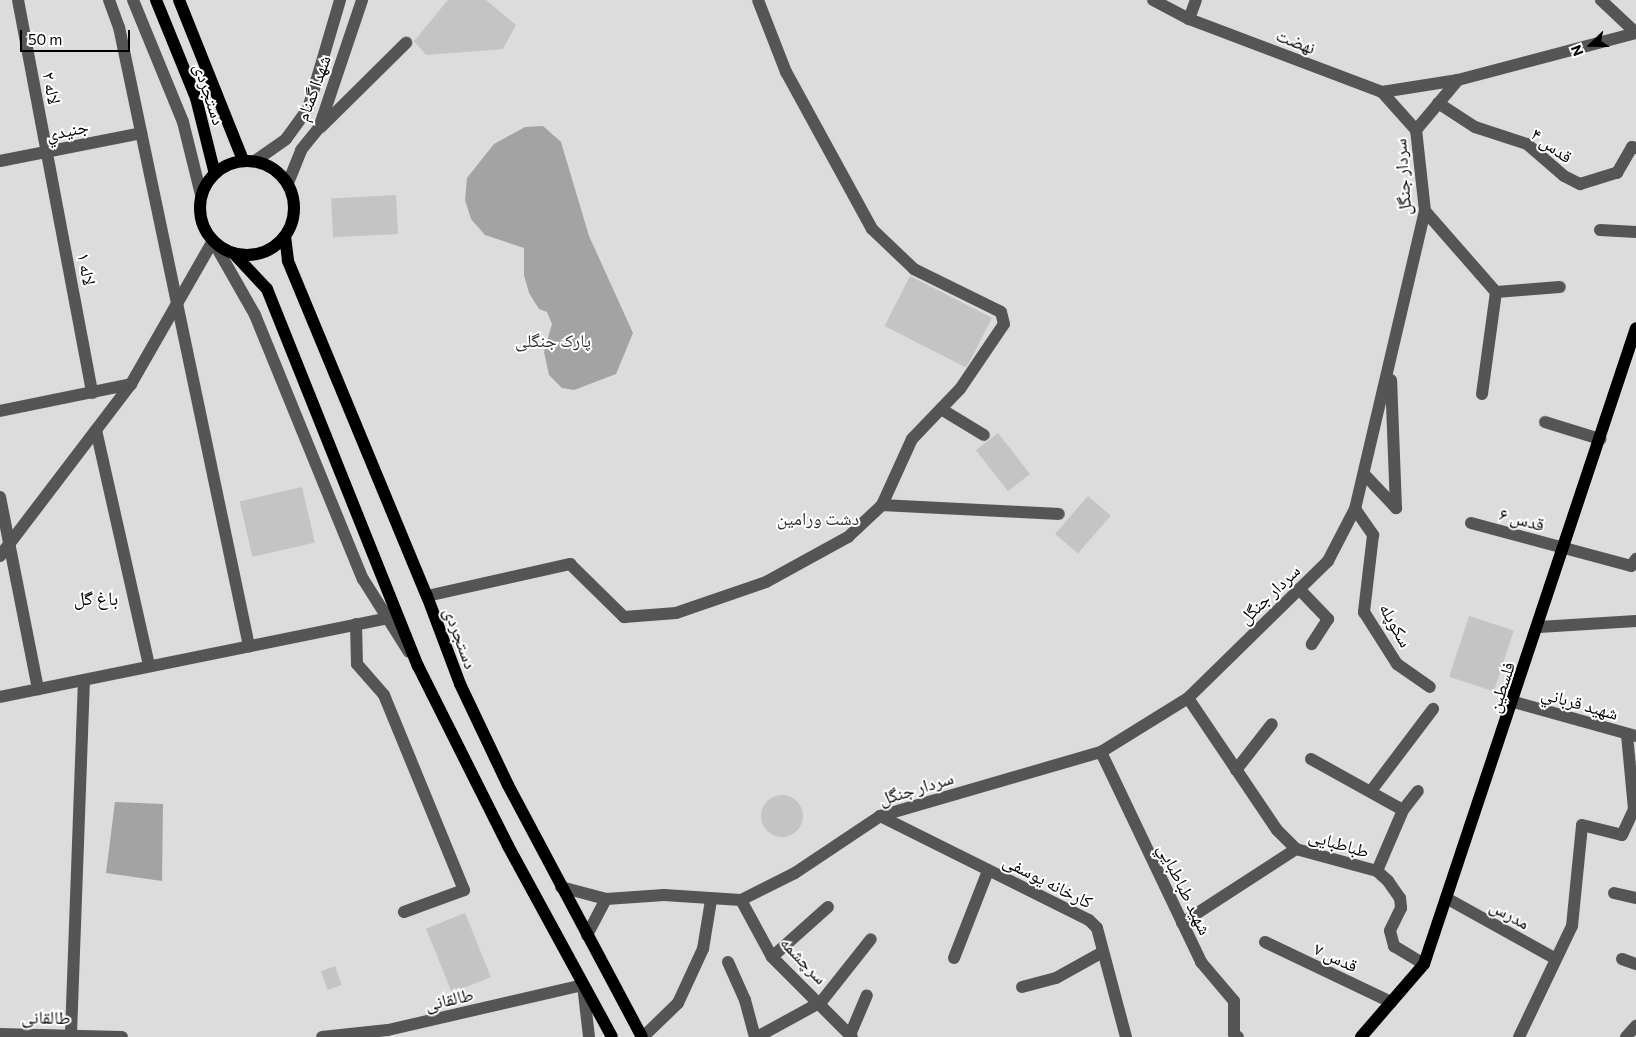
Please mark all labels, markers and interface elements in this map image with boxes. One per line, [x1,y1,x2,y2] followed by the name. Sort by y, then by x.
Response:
[22,20,132,52] scale bar
[1566,20,1616,70] north arrow
[1273,24,1319,58] street label: نهضت
[28,30,62,48] text: 50 m
[1567,43,1586,59] text: N
[291,52,335,124] street label: شهدا گمنام
[190,60,230,128] street label: دستجردی
[38,70,66,106] street label: لاله ۲
[44,115,90,145] street label: جنيدي
[1527,123,1577,167] street label: قدس ۴
[1389,138,1415,216] street label: سردار جنگل
[73,251,101,287] street label: لاله ۱
[515,329,591,351] park label: پارک جنگلی
[1497,503,1547,535] street label: قدس ۶
[777,507,859,529] park label: دشت ورامین
[1234,560,1304,628] street label: سردار جنگل
[74,587,118,609] district label: باغ گل
[1375,599,1417,651] street label: سکوپله
[440,604,482,672] street label: دستجردی
[1483,659,1519,715] street label: فلسطین
[1539,682,1621,724] street label: شهيد قرباني
[876,766,956,810] street label: سردار جنگل
[1306,824,1372,862] street label: طباطبایی
[1154,840,1216,938] street label: شهيد طباطبايي
[1000,849,1096,913] street label: کارخانه یوسفی
[1486,894,1534,934] street label: مدرس
[776,932,832,988] street label: سرچشمه
[1311,938,1361,976] street label: قدس ۷
[423,983,475,1015] street label: طالقانی
[21,1006,71,1028] street label: طالقانی

